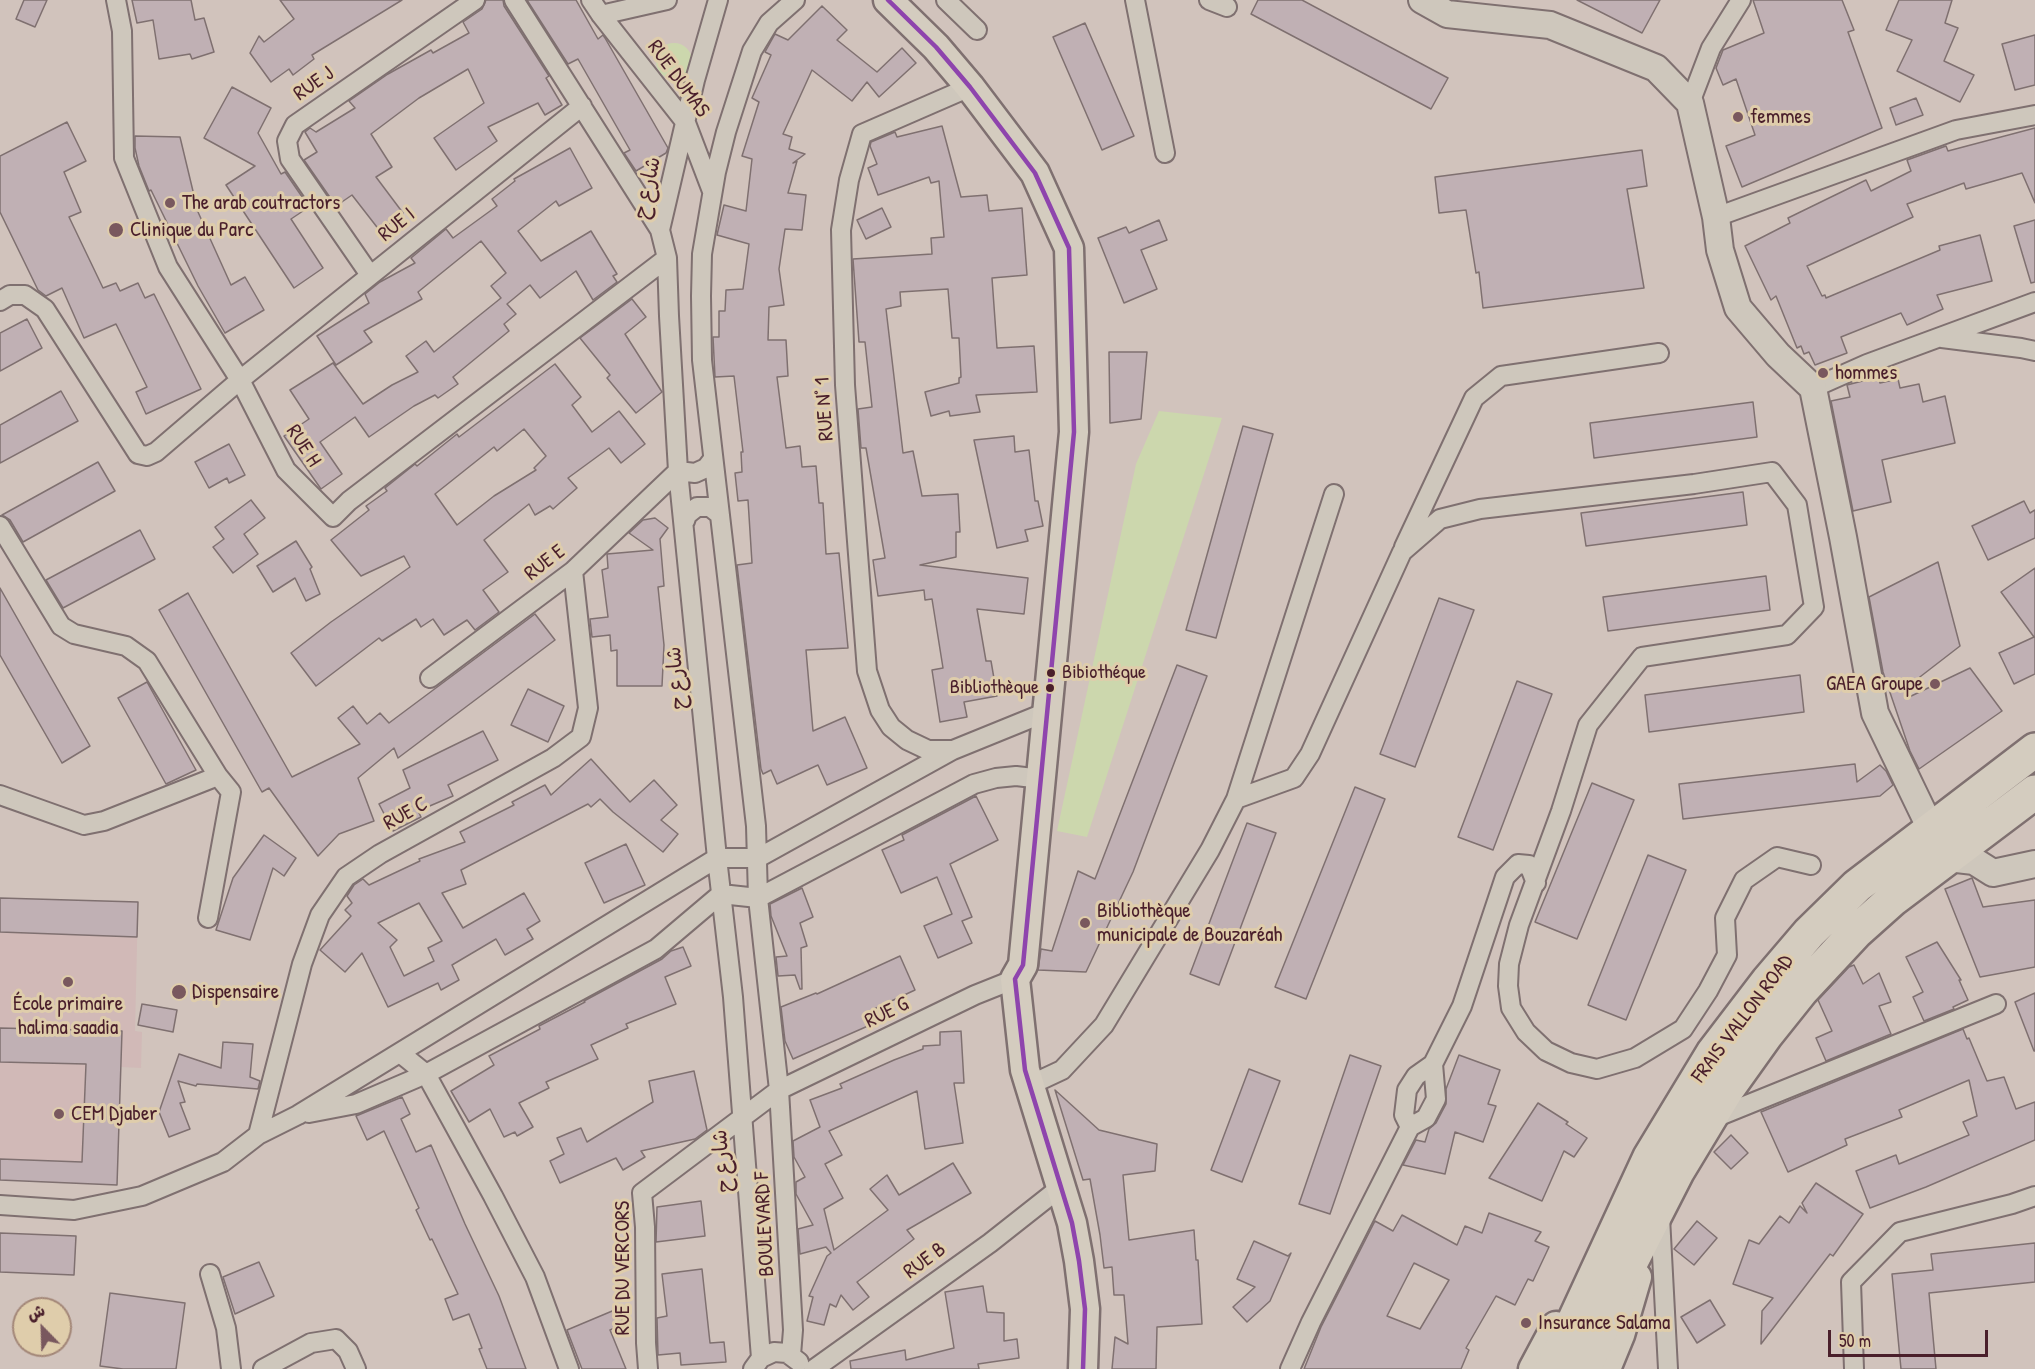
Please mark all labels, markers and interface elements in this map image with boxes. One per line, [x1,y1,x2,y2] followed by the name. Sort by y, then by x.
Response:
[642,36,714,122] street label: RUE DUMAS
[289,61,339,107] street label: RUE J
[1750,104,1811,130] place label: femmes
[1731,110,1745,124] marker: femmes
[629,154,667,222] street label: شارع ح
[182,190,340,216] place label: The arab coutractors
[163,196,177,210] marker: The arab coutractors
[373,203,421,247] street label: RUE I
[130,217,253,243] place label: Clinique du Parc
[107,221,125,239] marker: Clinique du Parc
[1835,360,1897,386] place label: hommes
[1816,366,1830,380] marker: hommes
[810,376,840,442] street label: RUE N° 1
[280,420,326,472] street label: RUE H
[520,539,570,587] street label: RUE E
[662,645,692,711] street label: شارع ح
[1062,661,1146,685] place label: Bibiothéque
[1045,667,1057,679] marker: Bibiothéque
[1826,671,1923,697] place label: GAEA Groupe
[950,676,1039,700] place label: Bibliothèque
[1928,677,1942,691] marker: GAEA Groupe
[1044,682,1056,694] marker: Bibliothèque
[379,792,433,836] street label: RUE C
[1097,898,1282,948] place label: Bibliothèque municipale de Bouzaréah
[1078,916,1092,930] marker: Bibliothèque municipale de Bouzaréah
[1687,950,1799,1088] street label: FRAIS VALLON ROAD
[61,975,75,989] marker: École primaire halima saadia
[192,979,279,1005] place label: Dispensaire
[170,983,188,1001] marker: Dispensaire
[13,991,123,1041] place label: École primaire halima saadia
[861,992,913,1034] street label: RUE G
[71,1101,157,1127] place label: CEM Djaber
[52,1107,66,1121] marker: CEM Djaber
[708,1128,738,1194] street label: شارع ح
[750,1171,780,1277] street label: BOULEVARD F
[610,1201,636,1335] street label: RUE DU VERCORS
[899,1237,951,1285] street label: RUE B
[12,1297,72,1357] north arrow
[23,1299,48,1326] text: ش
[1538,1310,1670,1336] place label: Insurance Salama
[1519,1316,1533,1330] marker: Insurance Salama
[1831,1318,1992,1356] scale bar
[1839,1328,1871,1353] text: 50 m

